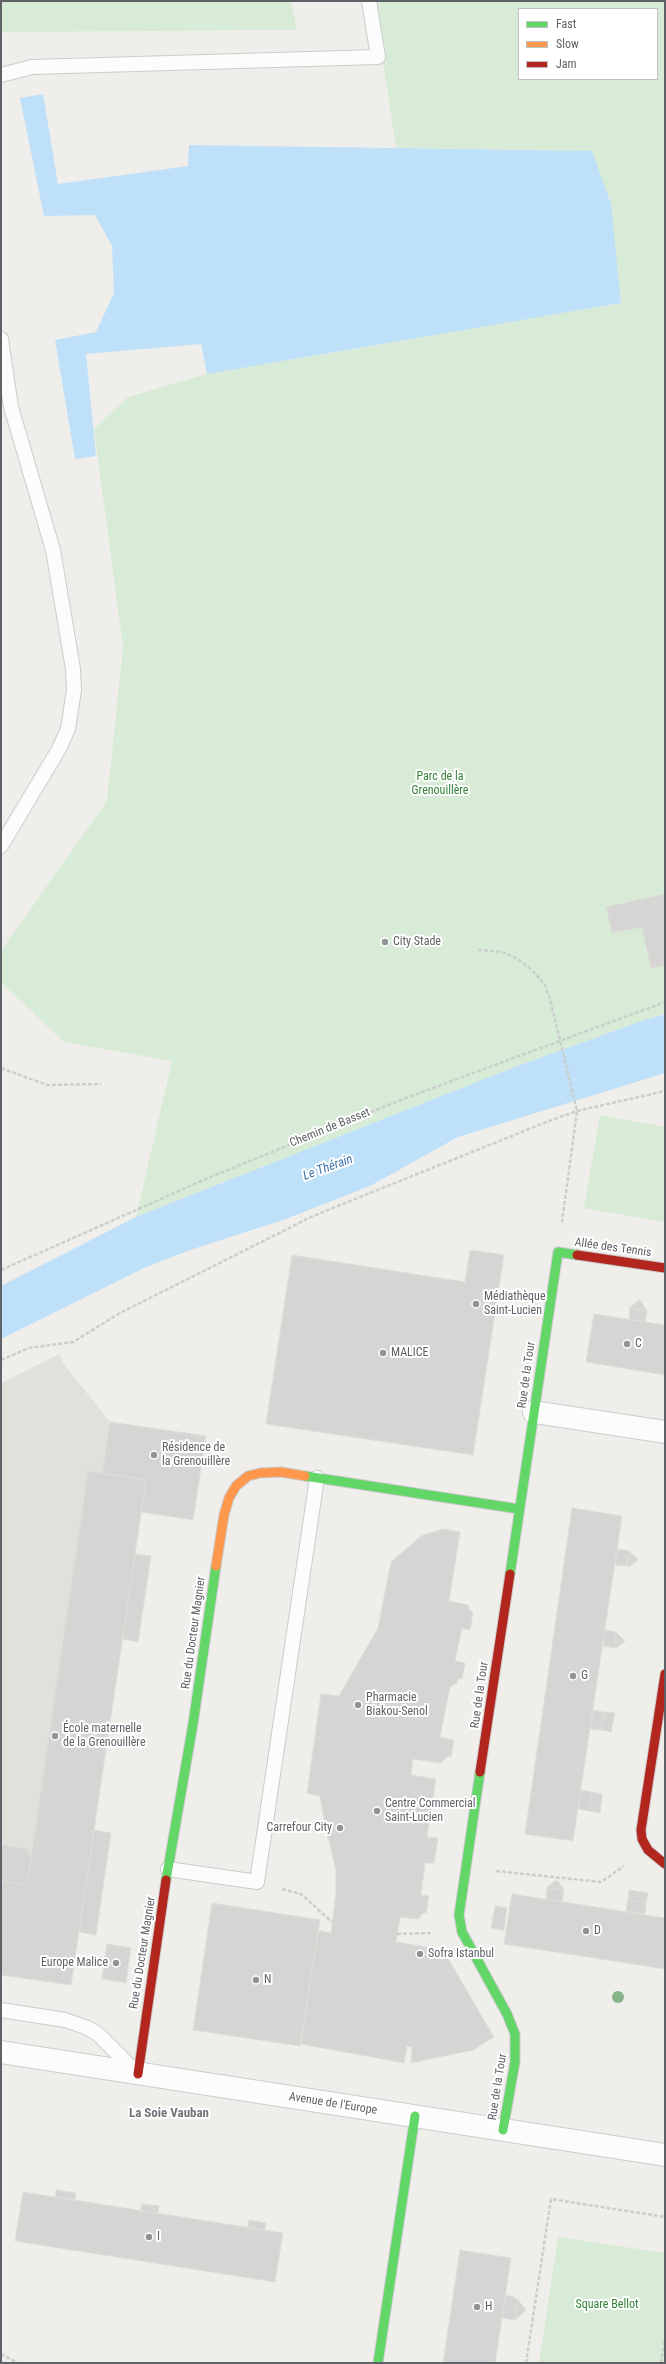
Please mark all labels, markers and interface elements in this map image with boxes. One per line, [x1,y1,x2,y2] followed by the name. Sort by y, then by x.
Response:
[518,8,658,80] legend
[556,17,576,31] text: Fast
[556,37,579,51] text: Slow
[556,57,577,71] text: Jam
[412,770,468,798] park label: Parc de la Grenouillère
[393,935,441,949] place label: City Stade
[380,937,390,947] marker: City Stade
[288,1105,372,1151] street label: Chemin de Basset
[301,1152,355,1184] water label: Le Thérain
[574,1235,652,1261] street label: Allée des Tennis
[484,1290,546,1318] place label: Médiathèque Saint-Lucien
[471,1299,481,1309] marker: Médiathèque Saint-Lucien
[635,1337,642,1351] place label: C
[622,1339,632,1349] marker: C
[515,1341,539,1409] street label: Rue de la Tour
[391,1346,429,1360] place label: MALICE
[378,1348,388,1358] marker: MALICE
[162,1441,230,1469] place label: Résidence de la Grenouillère
[149,1450,159,1460] marker: Résidence de la Grenouillère
[179,1576,209,1690] street label: Rue du Docteur Magnier
[468,1661,492,1729] street label: Rue de la Tour
[581,1669,588,1683] place label: G
[568,1671,578,1681] marker: G
[366,1691,428,1719] place label: Pharmacie Biakou-Senol
[353,1700,363,1710] marker: Pharmacie Biakou-Senol
[63,1722,146,1750] place label: École maternelle de la Grenouillère
[50,1731,60,1741] marker: École maternelle de la Grenouillère
[385,1797,476,1825] place label: Centre Commercial Saint-Lucien
[372,1806,382,1816] marker: Centre Commercial Saint-Lucien
[266,1821,332,1835] place label: Carrefour City
[335,1823,345,1833] marker: Carrefour City
[127,1896,159,2010] street label: Rue du Docteur Magnier
[594,1924,601,1938] place label: D
[581,1926,591,1936] marker: D
[428,1947,494,1961] place label: Sofra Istanbul
[415,1949,425,1959] marker: Sofra Istanbul
[41,1956,108,1970] place label: Europe Malice
[111,1958,121,1968] marker: Europe Malice
[264,1973,271,1987] place label: N
[251,1975,261,1985] marker: N
[486,2053,510,2121] street label: Rue de la Tour
[288,2090,378,2118] street label: Avenue de l'Europe
[129,2106,209,2122] district label: La Soie Vauban
[157,2230,160,2244] place label: I
[144,2232,154,2242] marker: I
[576,2298,638,2312] park label: Square Bellot
[485,2300,492,2314] place label: H
[472,2302,482,2312] marker: H

